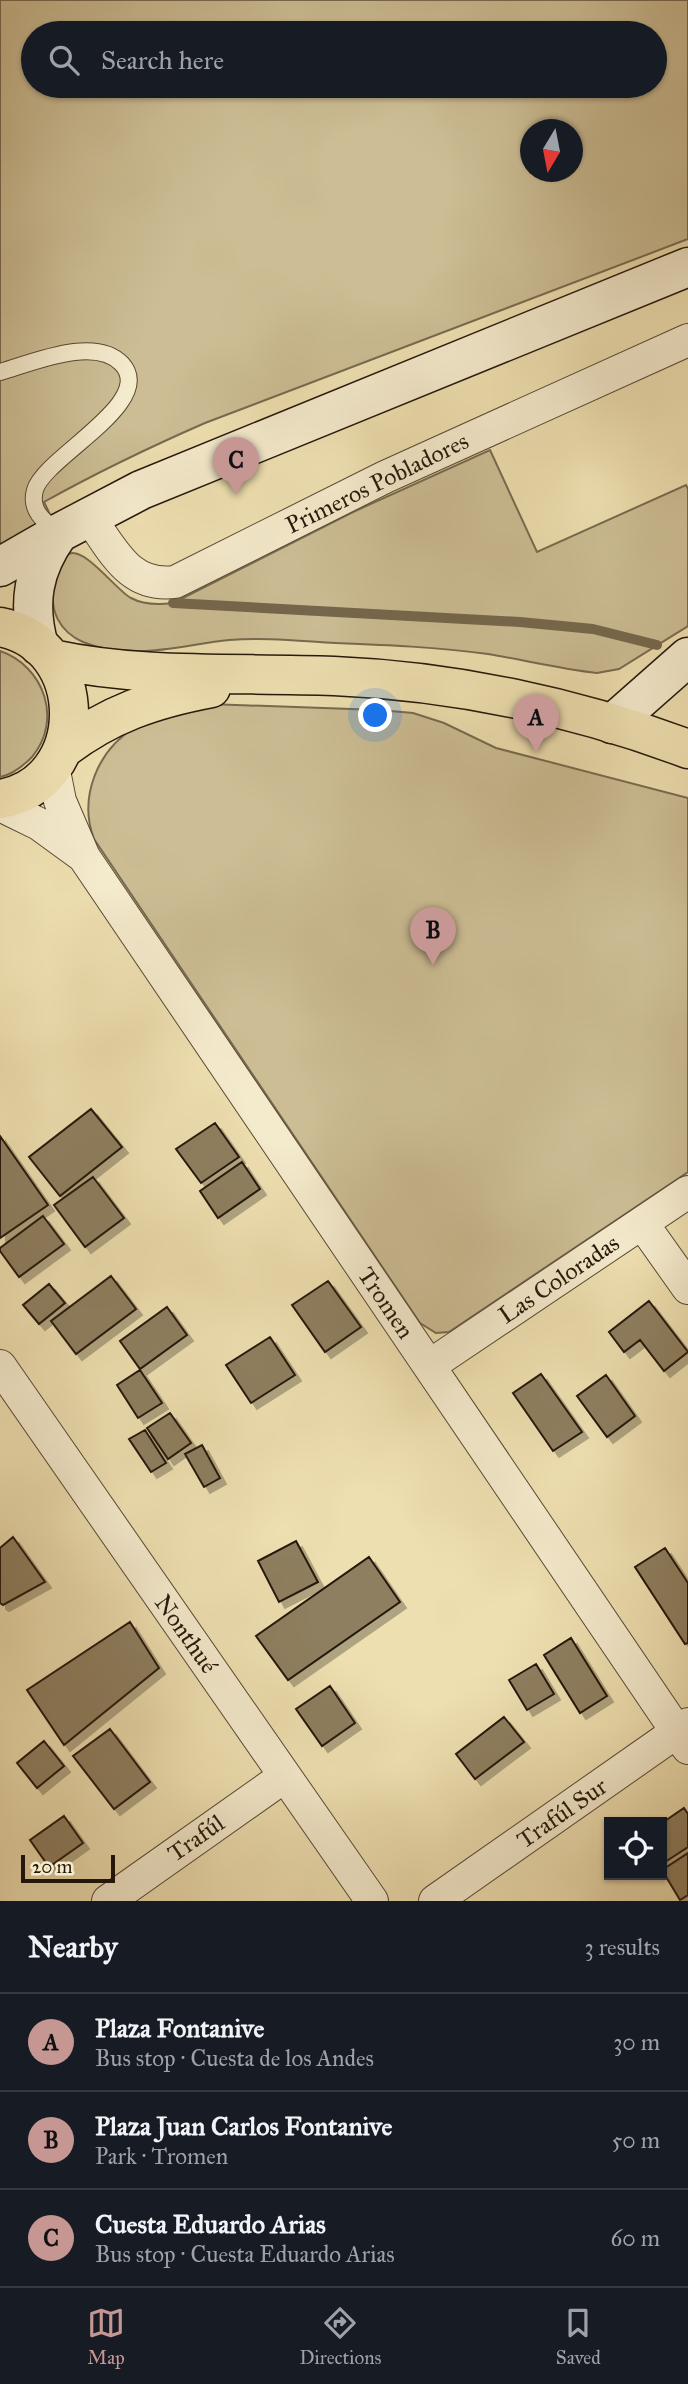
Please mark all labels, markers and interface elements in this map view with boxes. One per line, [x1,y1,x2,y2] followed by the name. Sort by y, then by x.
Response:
[21,21,667,98] search box
[45,41,83,79] icon: search
[101,44,224,76] text: Search here
[520,119,583,182] north arrow
[281,426,473,540] street label: Primeros Pobladores
[213,437,259,495] pin: C
[513,694,559,752] pin: A
[358,698,392,732] your location
[410,907,456,965] pin: B
[493,1228,625,1330] street label: Las Coloradas
[351,1261,421,1345] street label: Tromen
[148,1589,224,1679] street label: Nonthué
[511,1771,613,1855] street label: Trafúl Sur
[162,1808,231,1868] street label: Trafúl
[604,1817,667,1880] map controls
[604,1817,667,1880] button: locate
[21,1852,116,1884] scale bar
[32,1855,73,1878] text: 20 m
[28,1929,118,1965] text: Nearby
[584,1933,660,1961] text: 3 results
[95,2012,264,2044] text: Plaza Fontanive
[43,2028,59,2056] text: A
[613,2028,660,2056] text: 30 m
[95,2044,374,2072] text: Bus stop · Cuesta de los Andes
[95,2110,392,2142] text: Plaza Juan Carlos Fontanive
[43,2126,59,2154] text: B
[612,2126,660,2154] text: 50 m
[95,2142,228,2170] text: Park · Tromen
[95,2208,326,2240] text: Cuesta Eduardo Arias
[43,2224,59,2252] text: C
[611,2224,660,2252] text: 60 m
[95,2240,395,2268] text: Bus stop · Cuesta Eduardo Arias
[87,2304,125,2369] tab: Map
[299,2304,381,2369] tab: Directions
[556,2304,601,2369] tab: Saved

